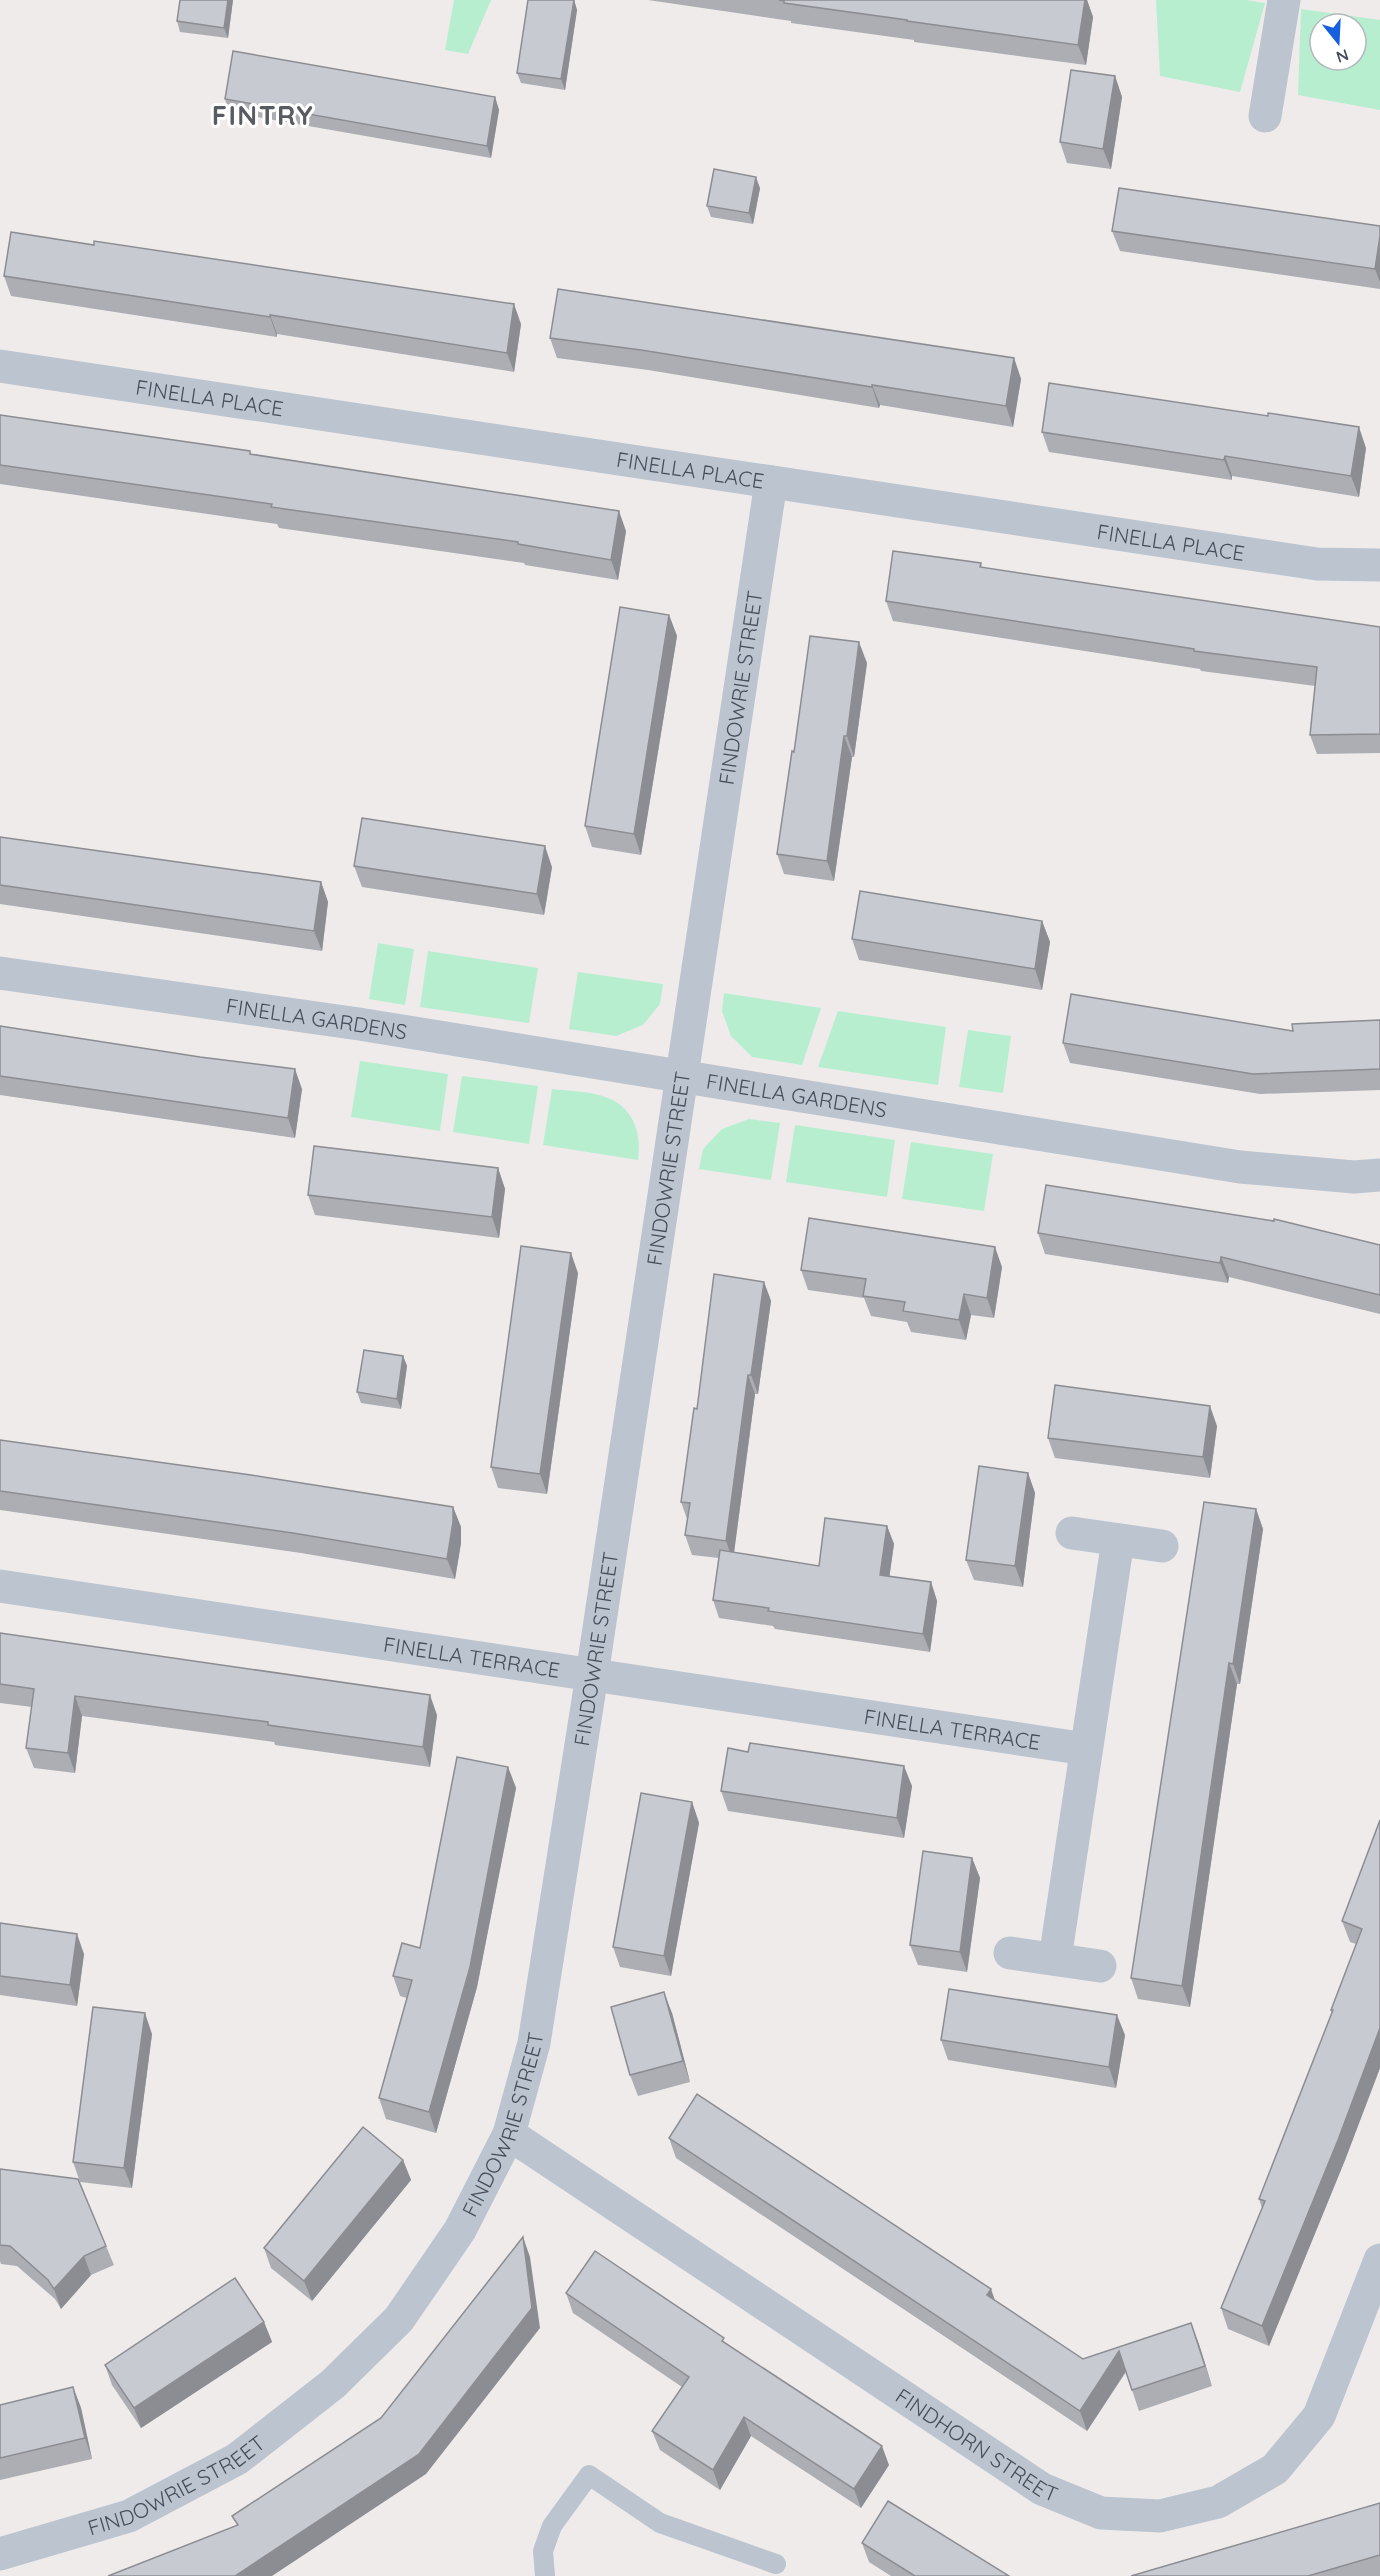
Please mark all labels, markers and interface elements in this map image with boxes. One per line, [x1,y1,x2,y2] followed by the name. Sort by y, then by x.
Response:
[1308,12,1368,72] north arrow
[1334,45,1351,68] text: N
[212,98,314,132] district label: FINTRY
[134,374,285,421] street label: FINELLA PLACE
[615,446,766,494] street label: FINELLA PLACE
[1095,518,1246,566] street label: FINELLA PLACE
[713,589,768,787] street label: FINDOWRIE STREET
[225,992,409,1045] street label: FINELLA GARDENS
[705,1068,889,1122] street label: FINELLA GARDENS
[641,1069,695,1267] street label: FINDOWRIE STREET
[568,1550,623,1748] street label: FINDOWRIE STREET
[382,1631,562,1683] street label: FINELLA TERRACE
[862,1703,1042,1755] street label: FINELLA TERRACE
[456,2030,549,2221] street label: FINDOWRIE STREET
[891,2382,1062,2507] street label: FINDHORN STREET
[85,2429,270,2540] street label: FINDOWRIE STREET

